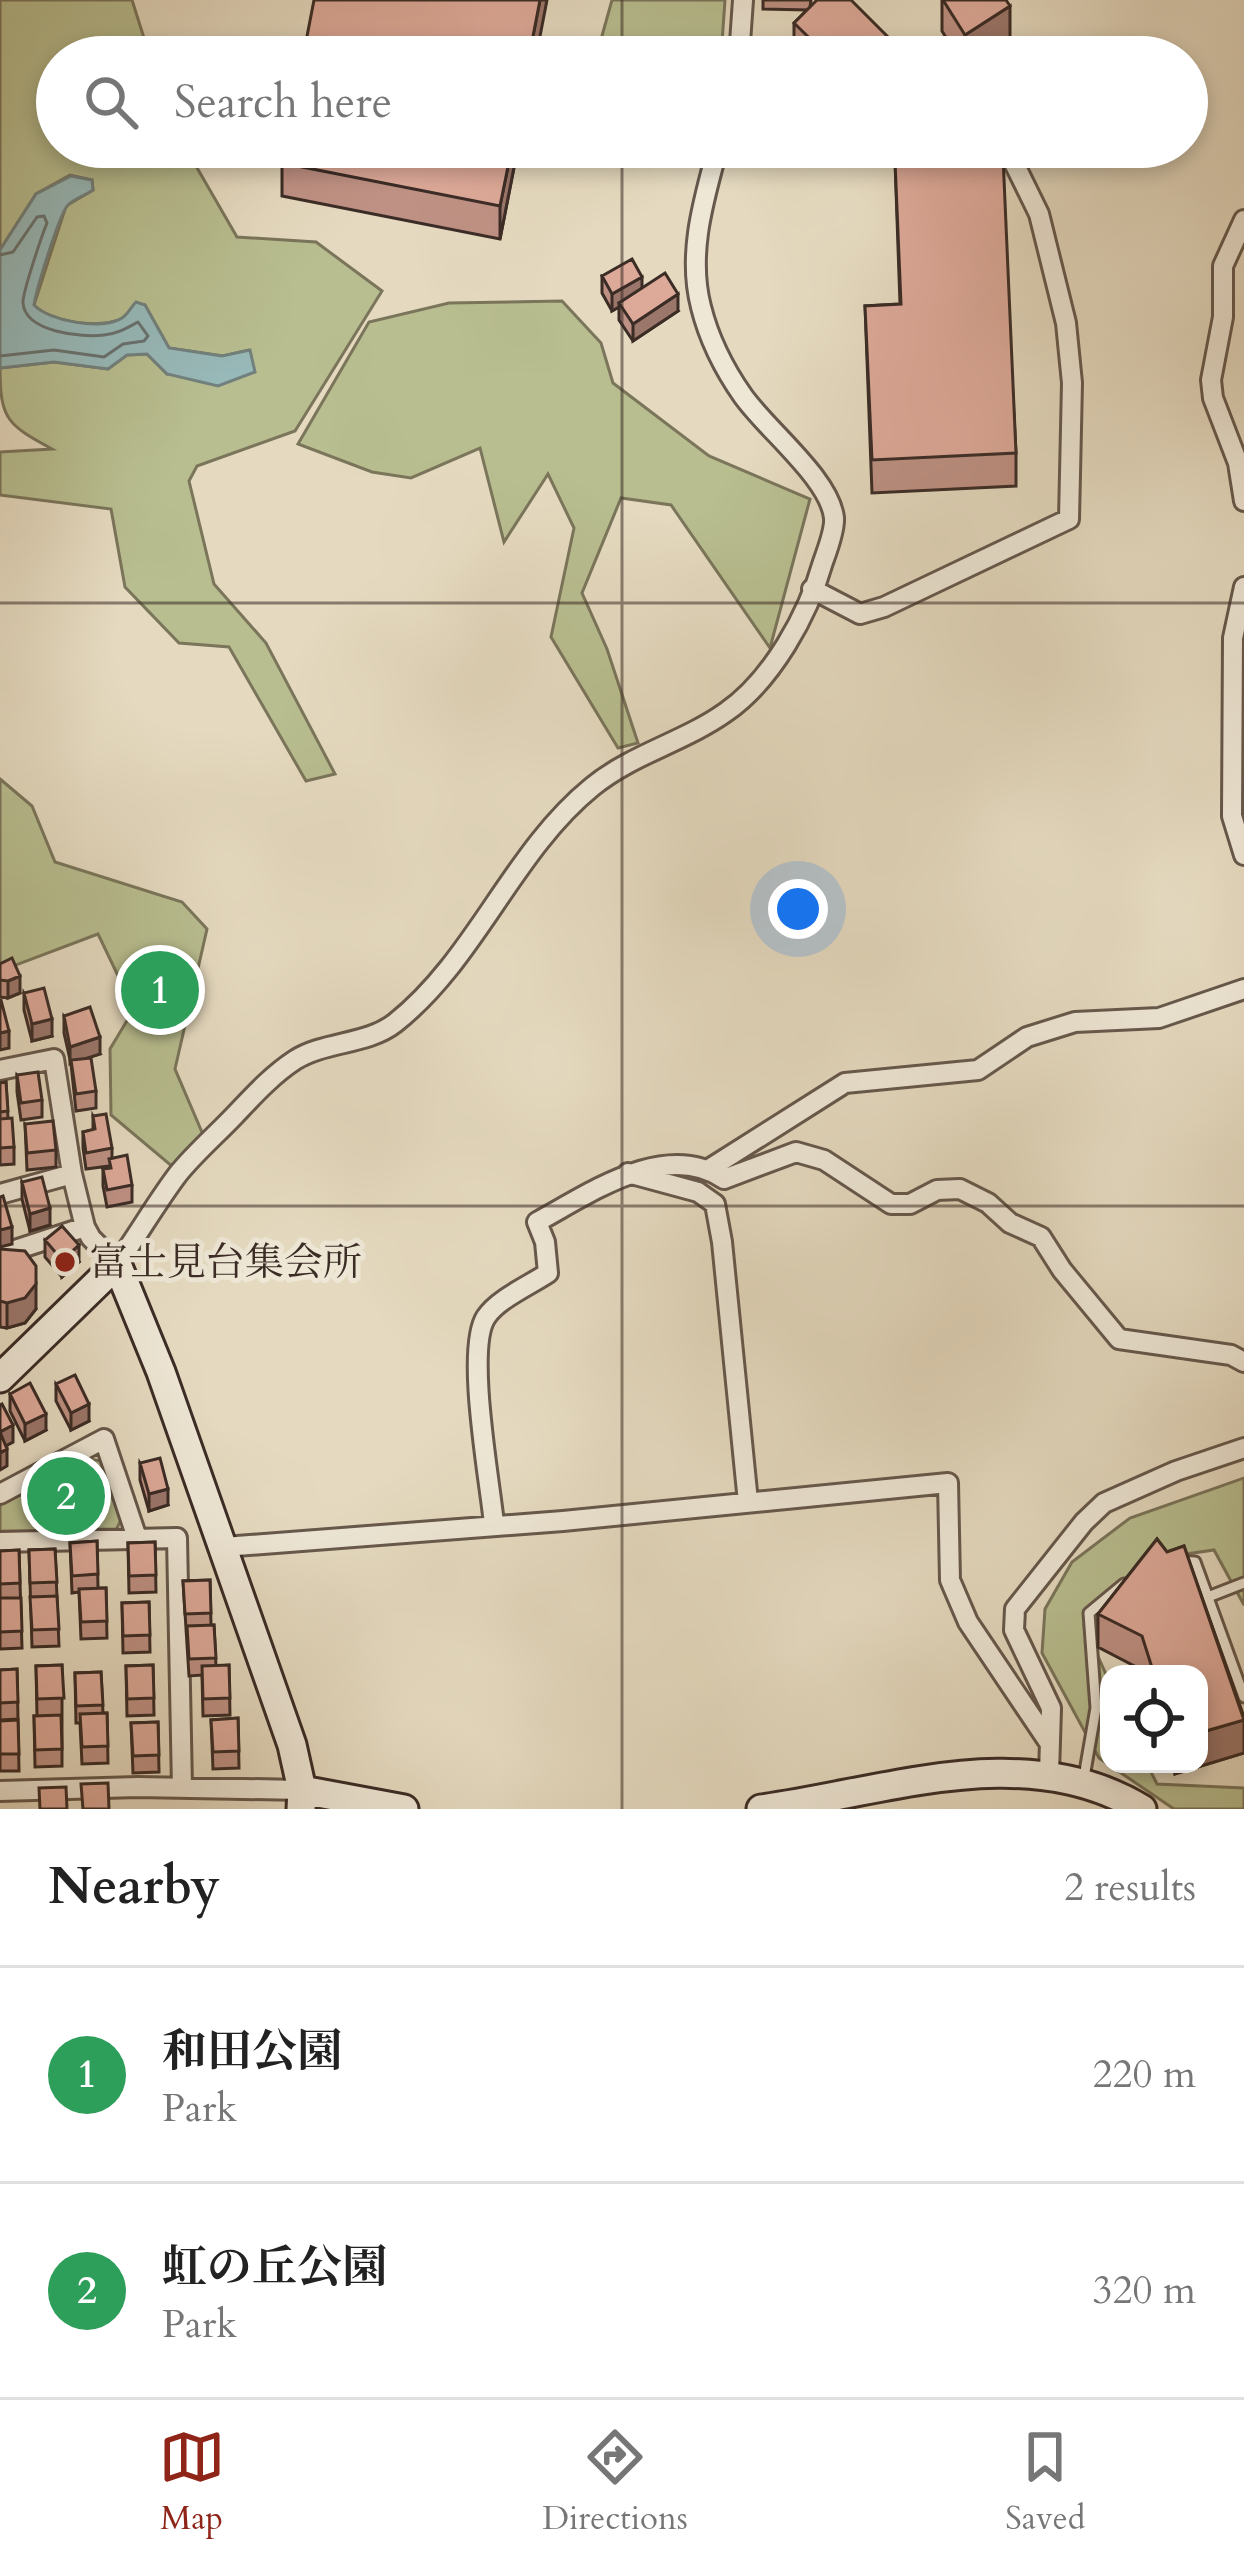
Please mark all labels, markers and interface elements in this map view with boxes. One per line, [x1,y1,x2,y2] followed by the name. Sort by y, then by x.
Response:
[36,36,1208,168] search box
[78,69,144,135] icon: search
[174,72,392,133] text: Search here
[768,879,828,939] your location
[121,945,199,1035] pin: 1
[89,1236,362,1289] place label: 富士見台集会所
[52,1249,78,1275] marker: 富士見台集会所
[27,1451,105,1541] pin: 2
[1100,1665,1208,1773] map controls
[1100,1665,1208,1773] button: locate
[48,1852,220,1922] text: Nearby
[1064,1861,1196,1914] text: 2 results
[162,2021,342,2082] text: 和田公園
[77,2048,97,2101] text: 1
[1093,2048,1196,2101] text: 220 m
[162,2082,237,2135] text: Park
[162,2237,387,2298] text: 虹の丘公園
[77,2264,97,2317] text: 2
[1093,2264,1196,2317] text: 320 m
[162,2298,237,2351] text: Park
[159,2424,225,2541] tab: Map
[542,2424,688,2541] tab: Directions
[1005,2424,1085,2541] tab: Saved

